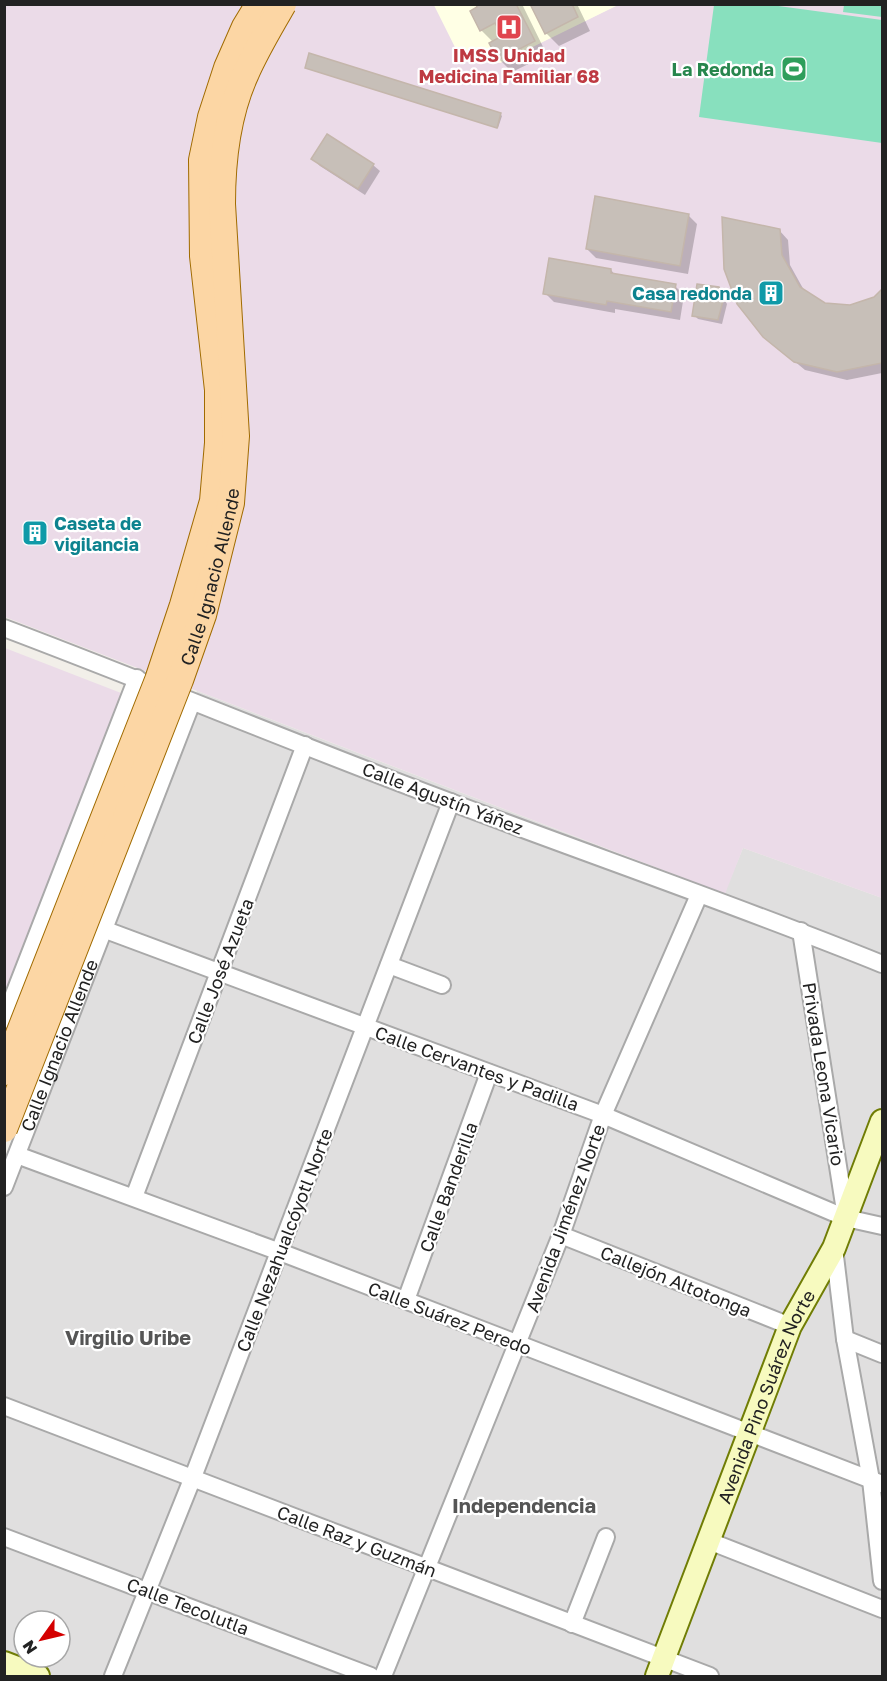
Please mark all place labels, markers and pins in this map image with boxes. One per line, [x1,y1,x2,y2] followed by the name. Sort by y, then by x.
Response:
[494,12,524,42] hospital icon: IMSS Unidad Medicina Familiar 68
[418,44,600,87] place label: IMSS Unidad Medicina Familiar 68
[779,54,809,84] sports icon: La Redonda
[671,58,774,80] place label: La Redonda
[756,278,786,308] building icon: Casa redonda
[632,282,752,304] place label: Casa redonda
[54,512,142,555] place label: Caseta de vigilancia
[20,518,50,548] building icon: Caseta de vigilancia

